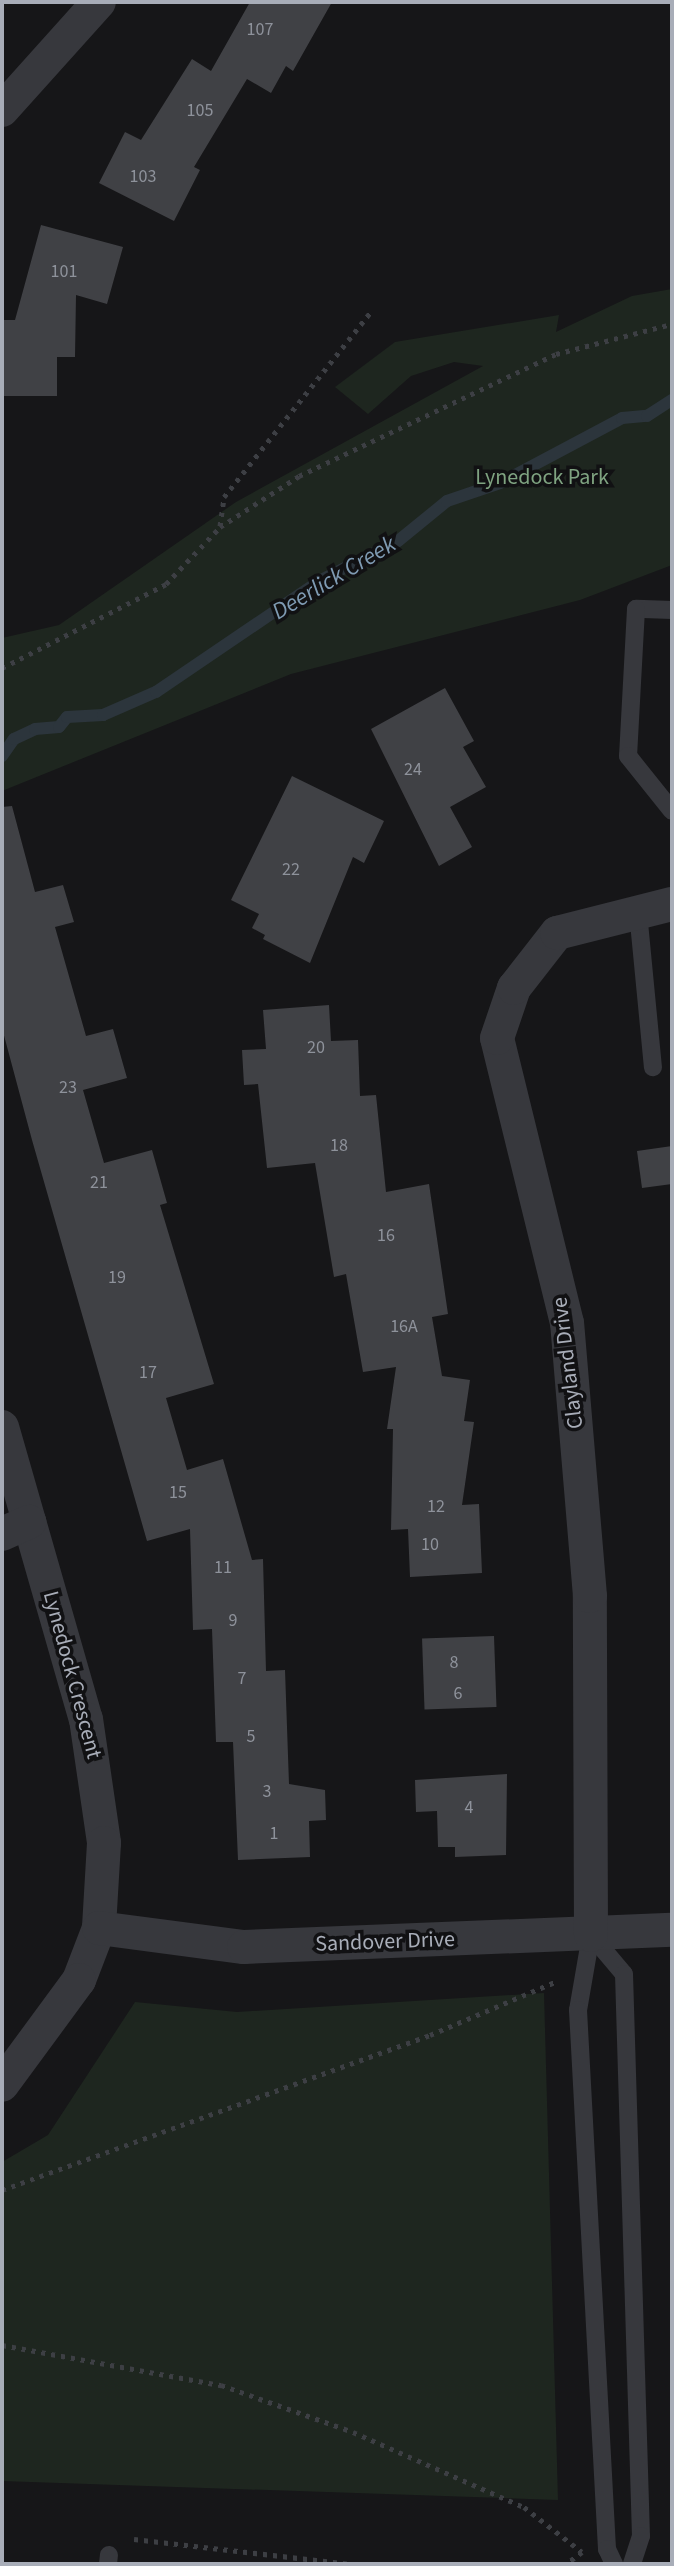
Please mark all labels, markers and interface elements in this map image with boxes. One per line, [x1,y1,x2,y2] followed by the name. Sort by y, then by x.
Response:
[247,19,273,41] house number: 107
[187,100,213,122] house number: 105
[130,166,156,188] house number: 103
[51,261,77,283] house number: 101
[475,465,609,491] park label: Lynedock Park
[267,530,401,626] water label: Deerlick Creek
[404,759,422,781] house number: 24
[282,859,300,881] house number: 22
[307,1037,325,1059] house number: 20
[59,1077,77,1099] house number: 23
[330,1135,348,1157] house number: 18
[90,1172,108,1194] house number: 21
[377,1225,395,1247] house number: 16
[108,1267,126,1289] house number: 19
[547,1296,589,1430] street label: Clayland Drive
[390,1316,418,1338] house number: 16A
[139,1362,157,1384] house number: 17
[169,1482,187,1504] house number: 15
[427,1496,445,1518] house number: 12
[421,1534,439,1556] house number: 10
[214,1557,232,1579] house number: 11
[37,1588,107,1762] street label: Lynedock Crescent
[229,1610,237,1632] house number: 9
[450,1652,458,1674] house number: 8
[238,1668,246,1690] house number: 7
[454,1683,462,1705] house number: 6
[247,1726,255,1748] house number: 5
[263,1781,271,1803] house number: 3
[465,1797,473,1819] house number: 4
[270,1823,278,1845] house number: 1
[315,1926,455,1958] street label: Sandover Drive

